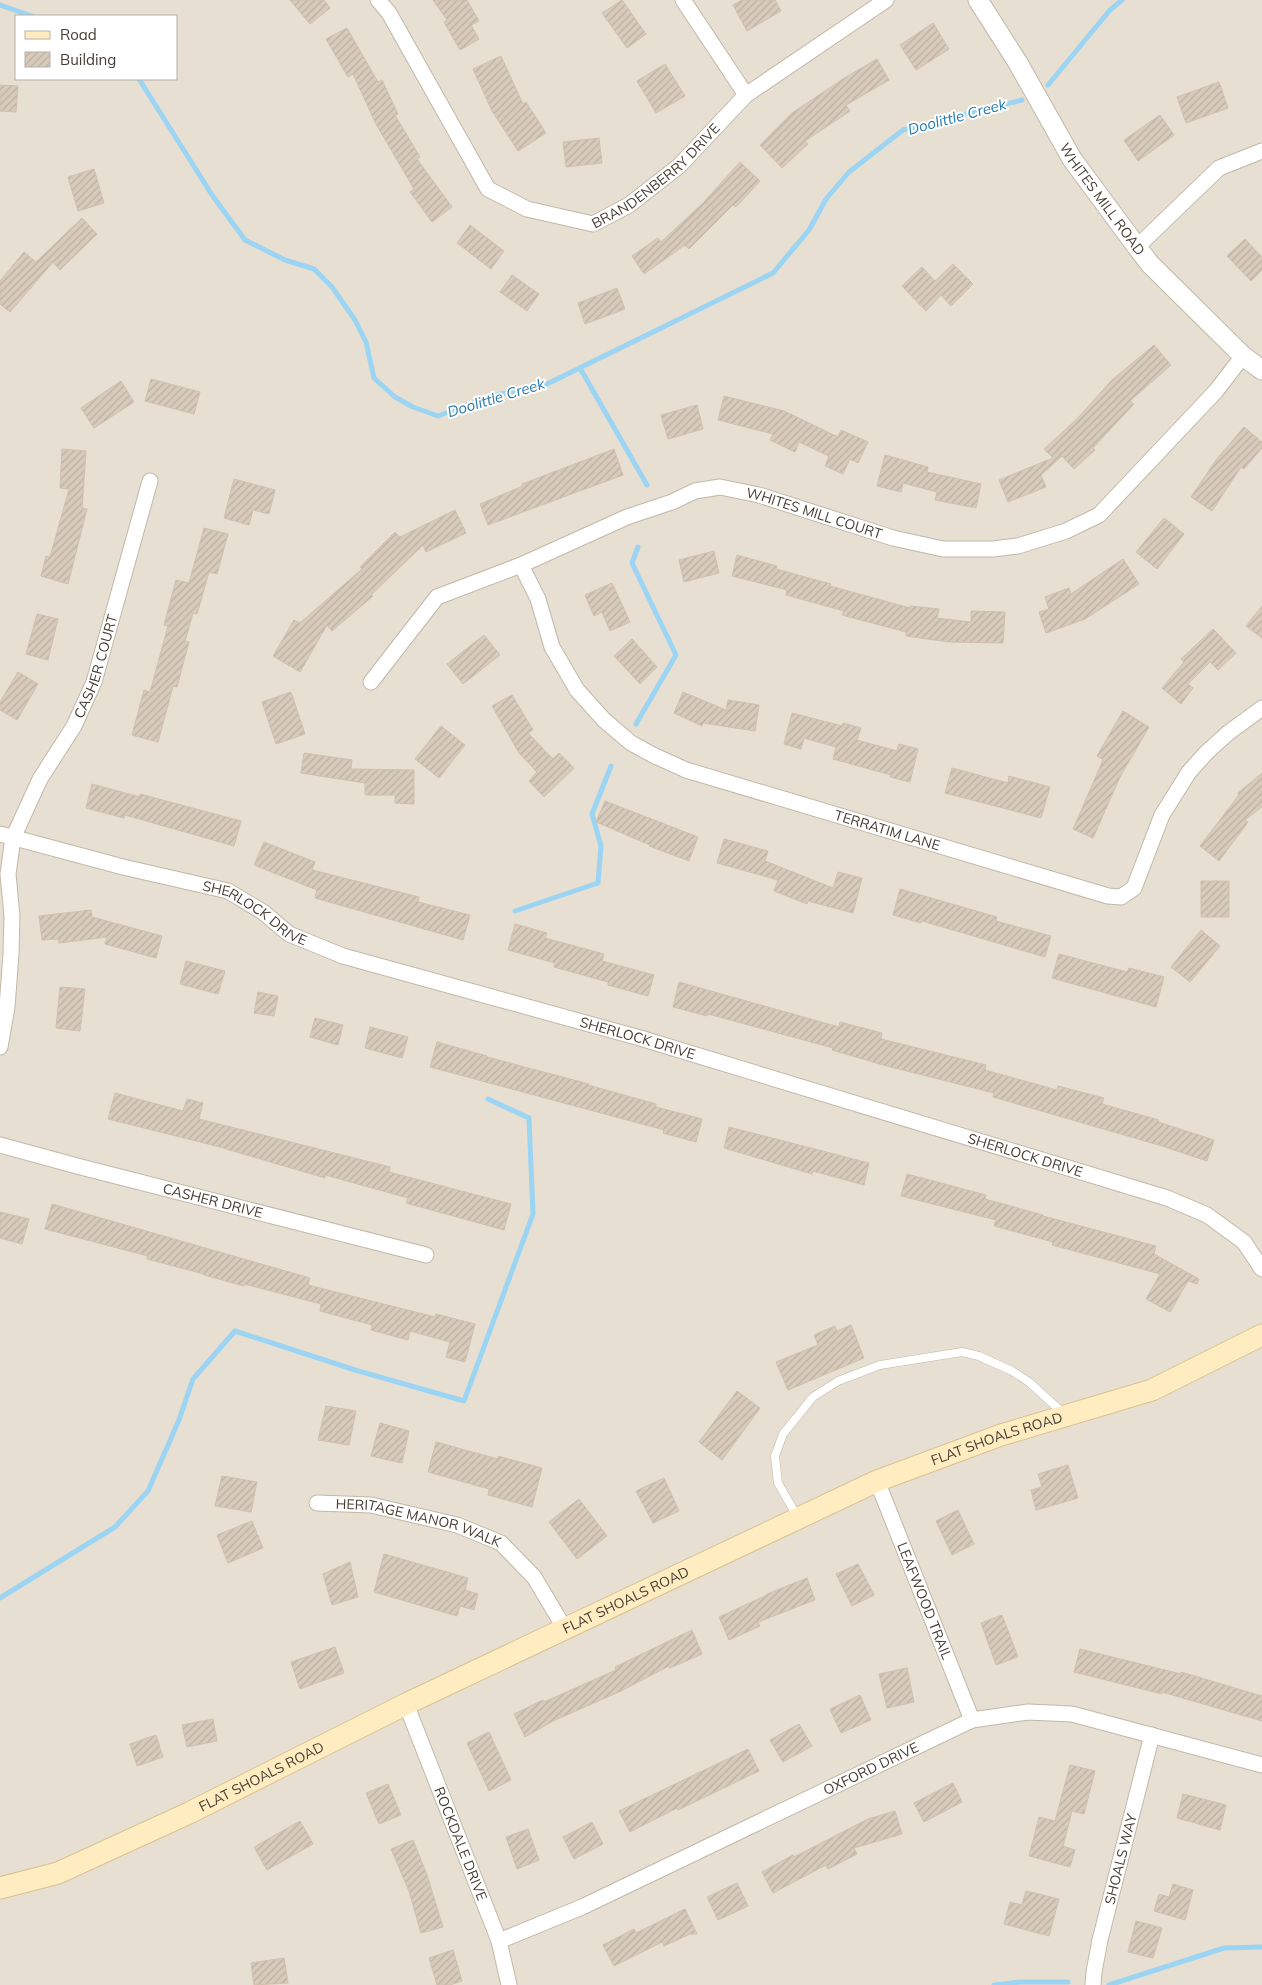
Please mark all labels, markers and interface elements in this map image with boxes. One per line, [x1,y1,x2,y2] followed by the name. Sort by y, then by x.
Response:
[15,15,178,80] legend
[60,25,97,44] text: Road
[60,50,116,69] text: Building
[906,94,1009,139] water label: Doolittle Creek
[588,120,724,232] street label: BRANDENBERRY DRIVE
[1056,140,1149,259] street label: WHITES MILL ROAD
[445,373,548,421] water label: Doolittle Creek
[745,484,885,543] street label: WHITES MILL COURT
[70,612,122,721] street label: CASHER COURT
[832,806,942,854] street label: TERRATIM LANE
[201,876,310,949] street label: SHERLOCK DRIVE
[578,1013,697,1063] street label: SHERLOCK DRIVE
[966,1129,1085,1181] street label: SHERLOCK DRIVE
[161,1179,265,1222] street label: CASHER DRIVE
[928,1408,1065,1469] street label: FLAT SHOALS ROAD
[335,1495,505,1552] street label: HERITAGE MANOR WALK
[893,1540,956,1662] street label: LEAFWOOD TRAIL
[560,1562,692,1638] street label: FLAT SHOALS ROAD
[196,1738,327,1816] street label: FLAT SHOALS ROAD
[820,1738,921,1799] street label: OXFORD DRIVE
[430,1784,491,1903] street label: ROCKDALE DRIVE
[1100,1811,1141,1906] street label: SHOALS WAY

